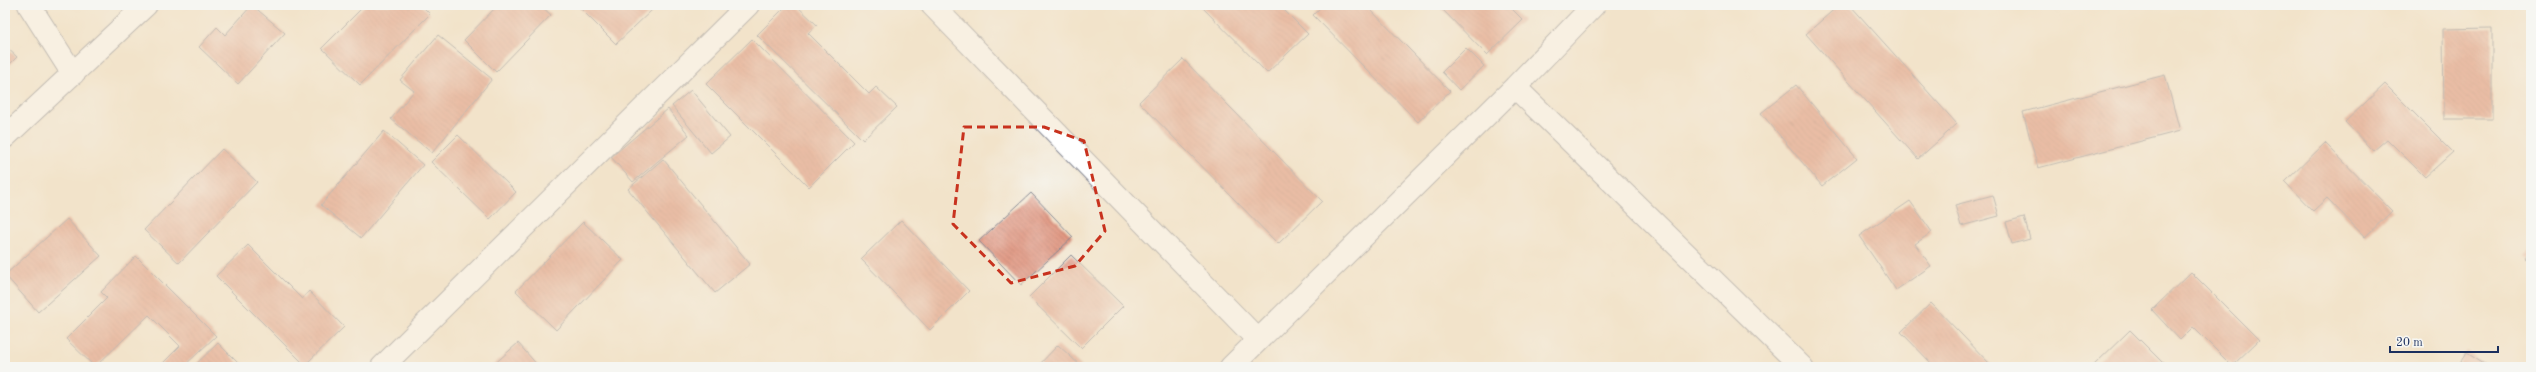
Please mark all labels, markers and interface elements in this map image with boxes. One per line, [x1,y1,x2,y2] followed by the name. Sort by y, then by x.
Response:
[2390,328,2498,354] scale bar
[2396,337,2423,349] text: 20 m

